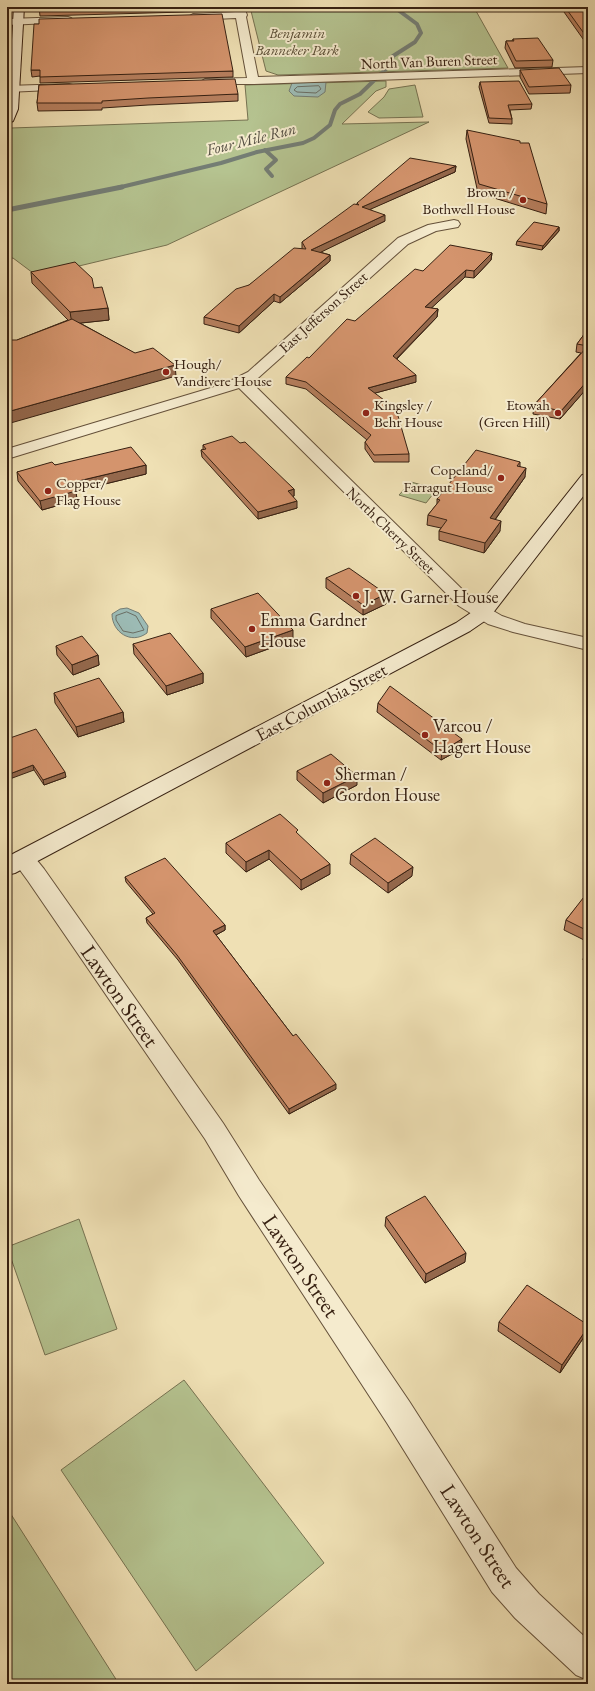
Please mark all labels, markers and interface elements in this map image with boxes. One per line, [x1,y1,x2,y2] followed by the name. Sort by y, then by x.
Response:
[254,23,339,59] park label: Benjamin Banneker Park
[360,49,498,73] street label: North Van Buren Street
[203,118,298,161] water label: Four Mile Run
[423,182,515,218] place label: Brown / Bothwell House
[518,195,528,205] marker: Brown / Bothwell House
[275,267,371,357] street label: East Jefferson Street
[174,354,272,390] place label: Hough/ Vandivere House
[161,367,171,377] marker: Hough/ Vandivere House
[374,395,443,431] place label: Kingsley / Behr House
[479,395,550,431] place label: Etowah (Green Hill)
[361,408,371,418] marker: Kingsley / Behr House
[553,408,563,418] marker: Etowah (Green Hill)
[403,460,493,496] place label: Copeland/ Farragut House
[56,473,121,509] place label: Copper/ Flag House
[496,473,506,483] marker: Copeland/ Farragut House
[342,483,440,578] street label: North Cherry Street
[43,486,53,496] marker: Copper/ Flag House
[362,585,499,608] place label: J. W. Garner House
[351,591,361,601] marker: J. W. Garner House
[260,608,367,652] place label: Emma Gardner House
[247,624,257,634] marker: Emma Gardner House
[252,658,391,746] street label: East Columbia Street
[433,714,531,758] place label: Varcou / Hagert House
[420,730,430,740] marker: Varcou / Hagert House
[335,762,440,806] place label: Sherman / Gordon House
[322,778,332,788] marker: Sherman / Gordon House
[74,939,166,1053] street label: Lawton Street
[256,1209,346,1323] street label: Lawton Street
[434,1478,522,1594] street label: Lawton Street

